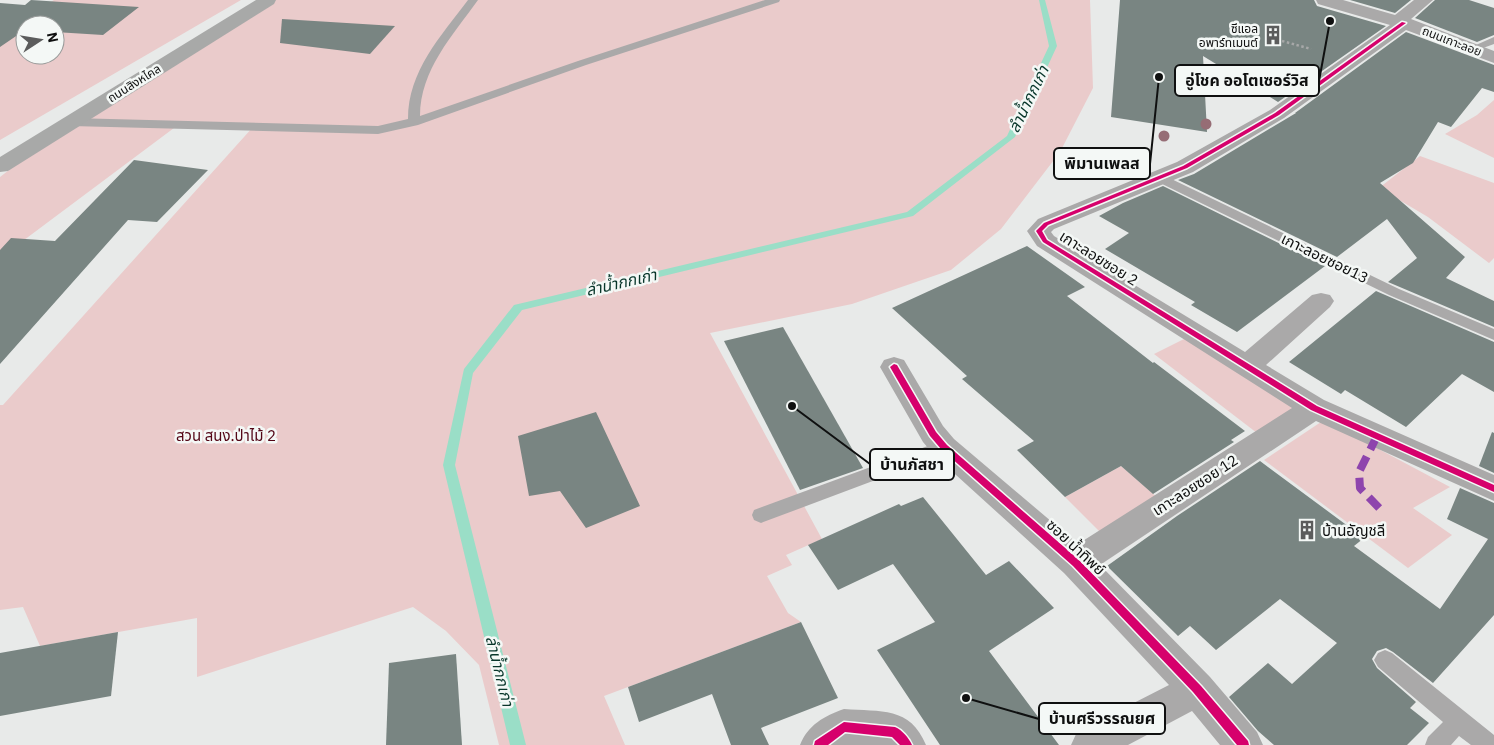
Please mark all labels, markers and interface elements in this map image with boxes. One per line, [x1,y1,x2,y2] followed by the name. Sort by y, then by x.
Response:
[15,15,65,65] north arrow
[1199,21,1258,50] place label: ซีแอล อพาร์ทเมนต์
[1420,23,1484,59] street label: ถนนเกาะลอย
[1262,24,1284,46] building icon: ซีแอล อพาร์ทเมนต์
[43,30,63,44] text: N
[1002,60,1053,136] water label: ลำน้ำกกเก่า
[105,61,163,105] street label: ถนนสิงหไคล
[1175,65,1319,96] callout: อู่โชค ออโตเซอร์วิส
[1185,70,1309,91] text: อู่โชค ออโตเซอร์วิส
[1054,148,1150,179] callout: พิมานเพลส
[1064,153,1140,173] text: พิมานเพลส
[1056,226,1142,290] street label: เกาะลอยซอย 2
[1278,229,1372,287] street label: เกาะลอยซอย13
[583,263,660,300] water label: ลำน้ำกกเก่า
[176,426,276,445] park label: สวน สนง.ป่าไม้ 2
[870,449,954,480] callout: บ้านภัสชา
[1149,450,1241,520] street label: เกาะลอยซอย 12
[880,454,944,474] text: บ้านภัสชา
[1043,514,1110,579] street label: ซอย น้ำทิพย์
[1296,519,1318,541] building icon: บ้านอัญชลี
[1322,521,1385,540] place label: บ้านอัญชลี
[482,633,520,710] water label: ลำน้ำกกเก่า
[1039,703,1165,734] callout: บ้านศรีวรรณยศ
[1049,708,1155,728] text: บ้านศรีวรรณยศ

